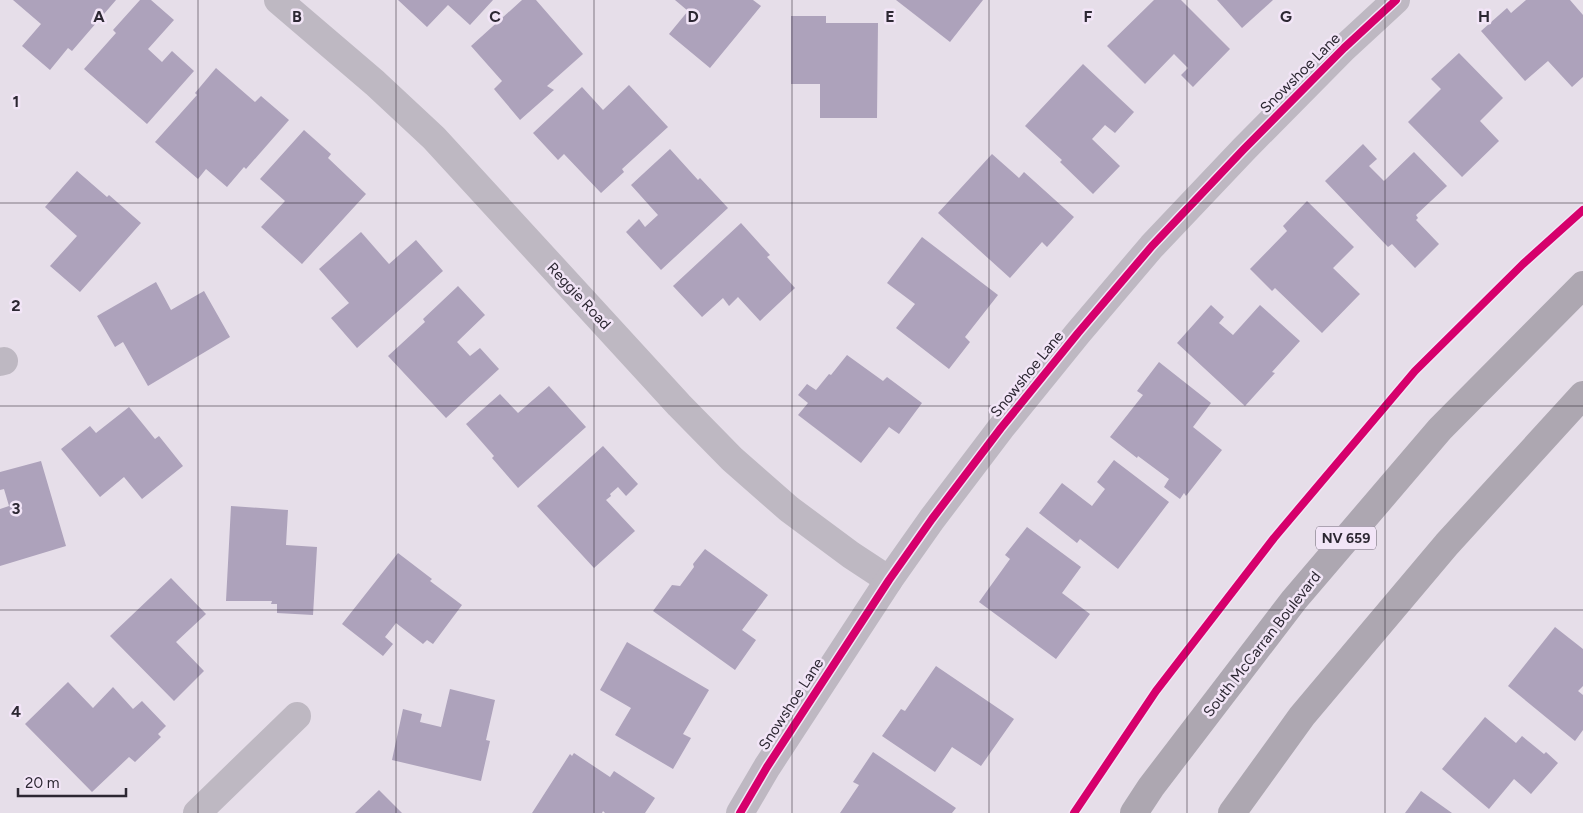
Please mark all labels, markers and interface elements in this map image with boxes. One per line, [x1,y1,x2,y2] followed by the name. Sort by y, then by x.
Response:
[93,7,105,26] text: A
[292,7,302,26] text: B
[489,7,501,26] text: C
[687,7,699,26] text: D
[885,7,895,26] text: E
[1084,7,1093,26] text: F
[1280,7,1292,26] text: G
[1478,7,1490,26] text: H
[1256,29,1344,117] street label: Snowshoe Lane
[13,92,19,111] text: 1
[543,259,615,333] street label: Reggie Road
[11,296,21,315] text: 2
[987,327,1067,421] street label: Snowshoe Lane
[12,499,21,518] text: 3
[1316,526,1376,550] road number: NV 659
[1200,568,1324,720] street label: South McCarran Boulevard
[755,655,827,753] street label: Snowshoe Lane
[11,702,21,721] text: 4
[18,766,125,798] scale bar
[25,774,59,792] text: 20 m

